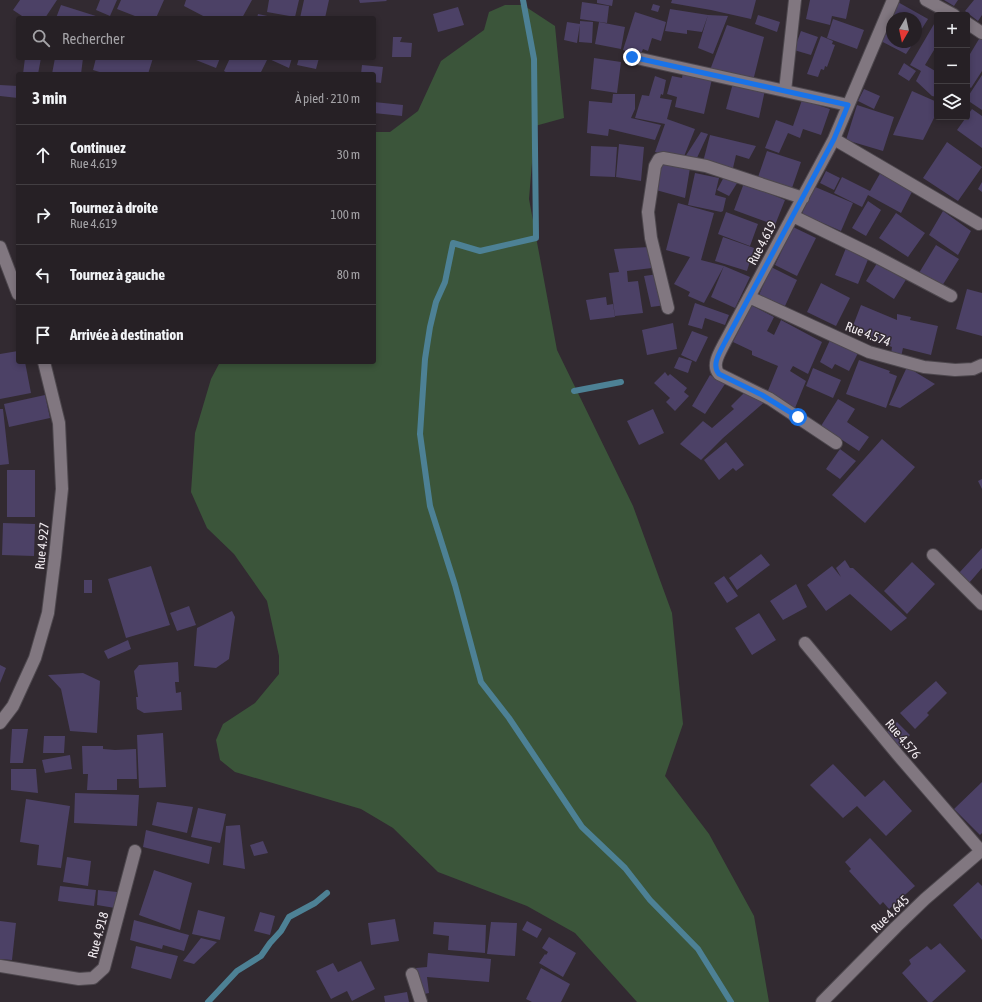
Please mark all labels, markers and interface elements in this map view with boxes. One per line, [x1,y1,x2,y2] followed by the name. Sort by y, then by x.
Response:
[886,12,922,48] north arrow
[934,12,970,120] map controls
[934,12,970,48] button: +
[16,16,376,60] search box
[30,27,52,49] icon: search
[62,30,124,47] text: Rechercher
[623,48,641,66] route end
[934,48,970,84] button: −
[934,84,970,120] button: layers
[32,88,67,108] text: 3 min
[295,91,360,106] text: À pied · 210 m
[70,139,126,156] text: Continuez
[32,144,54,166] icon: ahead
[337,147,360,162] text: 30 m
[70,156,117,171] text: Rue 4.619
[70,199,158,216] text: Tournez à droite
[32,204,54,226] icon: right
[331,207,360,222] text: 100 m
[70,216,117,231] text: Rue 4.619
[744,219,780,267] street label: Rue 4.619
[32,264,54,286] icon: left
[70,266,165,283] text: Tournez à gauche
[337,267,360,282] text: 80 m
[843,319,893,349] street label: Rue 4.574
[32,324,54,346] icon: arrive
[70,326,184,343] text: Arrivée à destination
[789,408,807,426] route start
[32,522,52,570] street label: Rue 4.927
[882,716,924,762] street label: Rue 4.576
[868,892,912,936] street label: Rue 4.645
[85,910,111,960] street label: Rue 4.918

